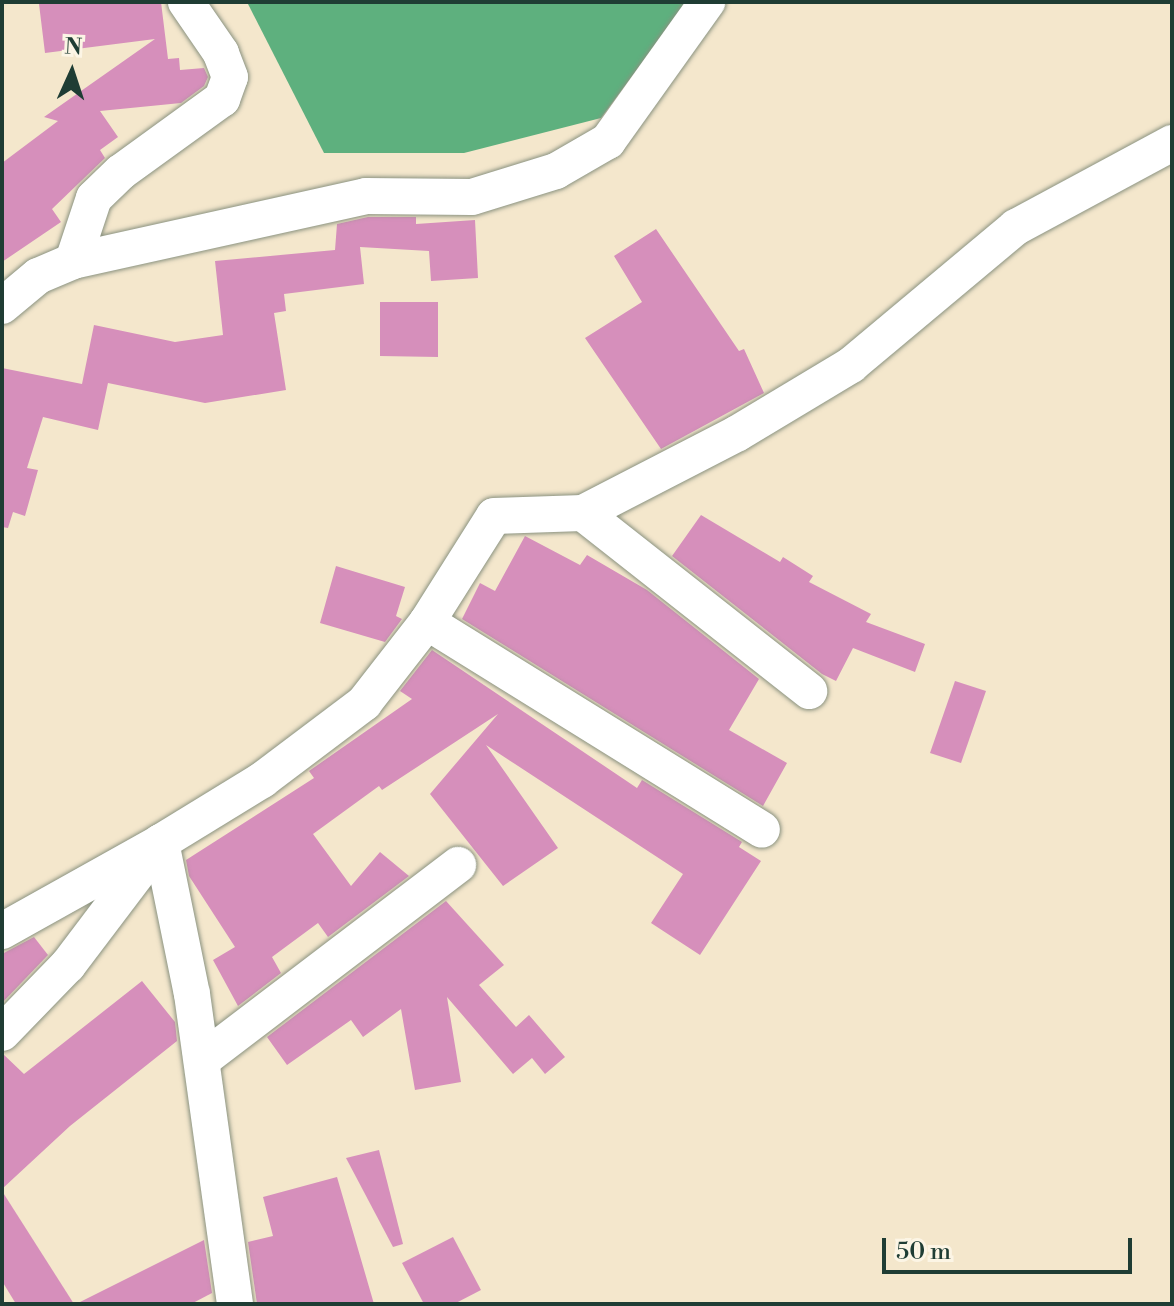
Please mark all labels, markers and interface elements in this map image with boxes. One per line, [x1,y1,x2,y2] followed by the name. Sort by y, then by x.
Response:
[32,32,112,112] north arrow
[64,34,83,61] text: N
[886,1222,1136,1272] scale bar
[896,1237,951,1267] text: 50 m

